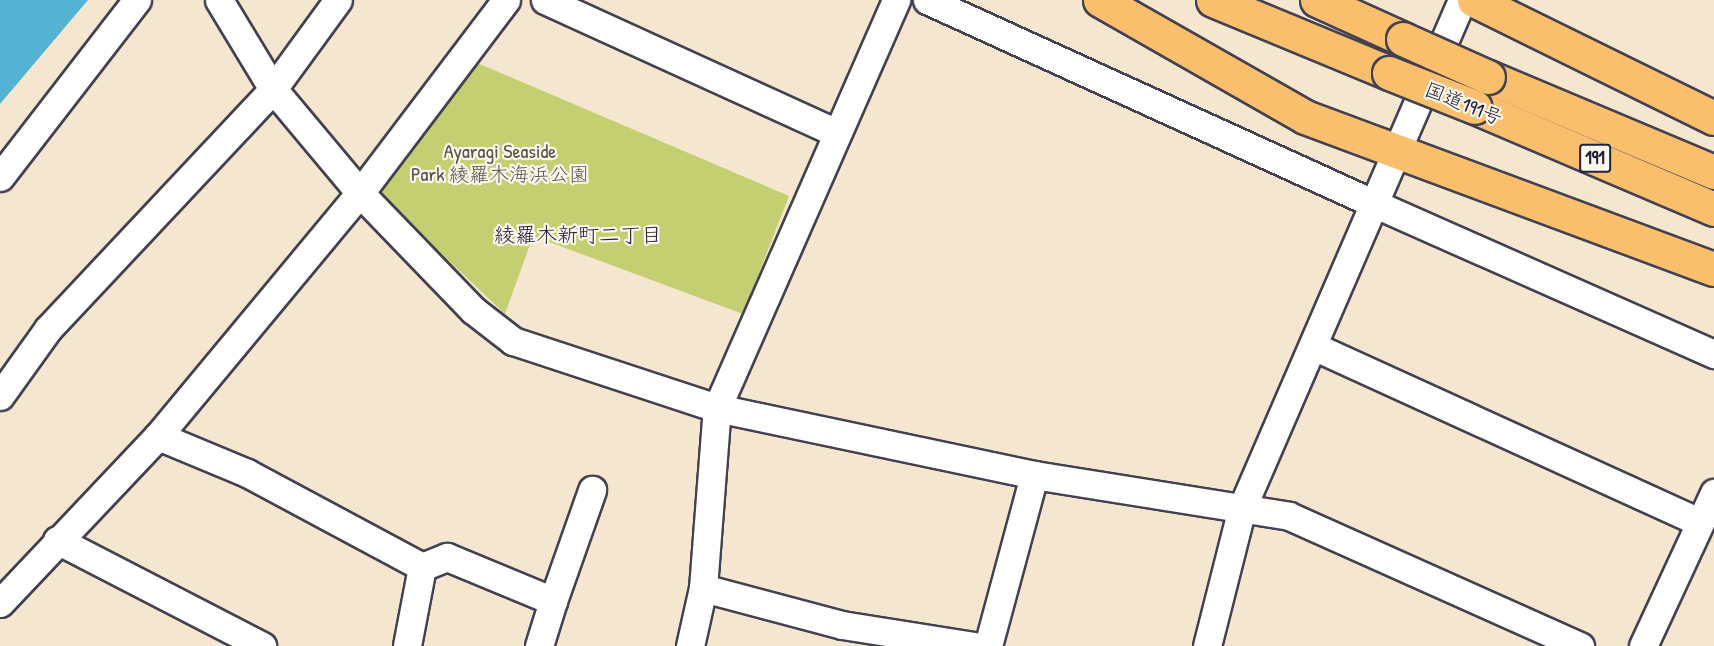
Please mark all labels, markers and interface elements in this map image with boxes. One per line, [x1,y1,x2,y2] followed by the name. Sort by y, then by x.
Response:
[1422,77,1506,129] street label: 国道191号
[411,138,589,185] park label: Ayaragi Seaside Park 綾羅木海浜公園
[1578,143,1612,173] road number: 191
[494,222,662,248] district label: 綾羅木新町二丁目

